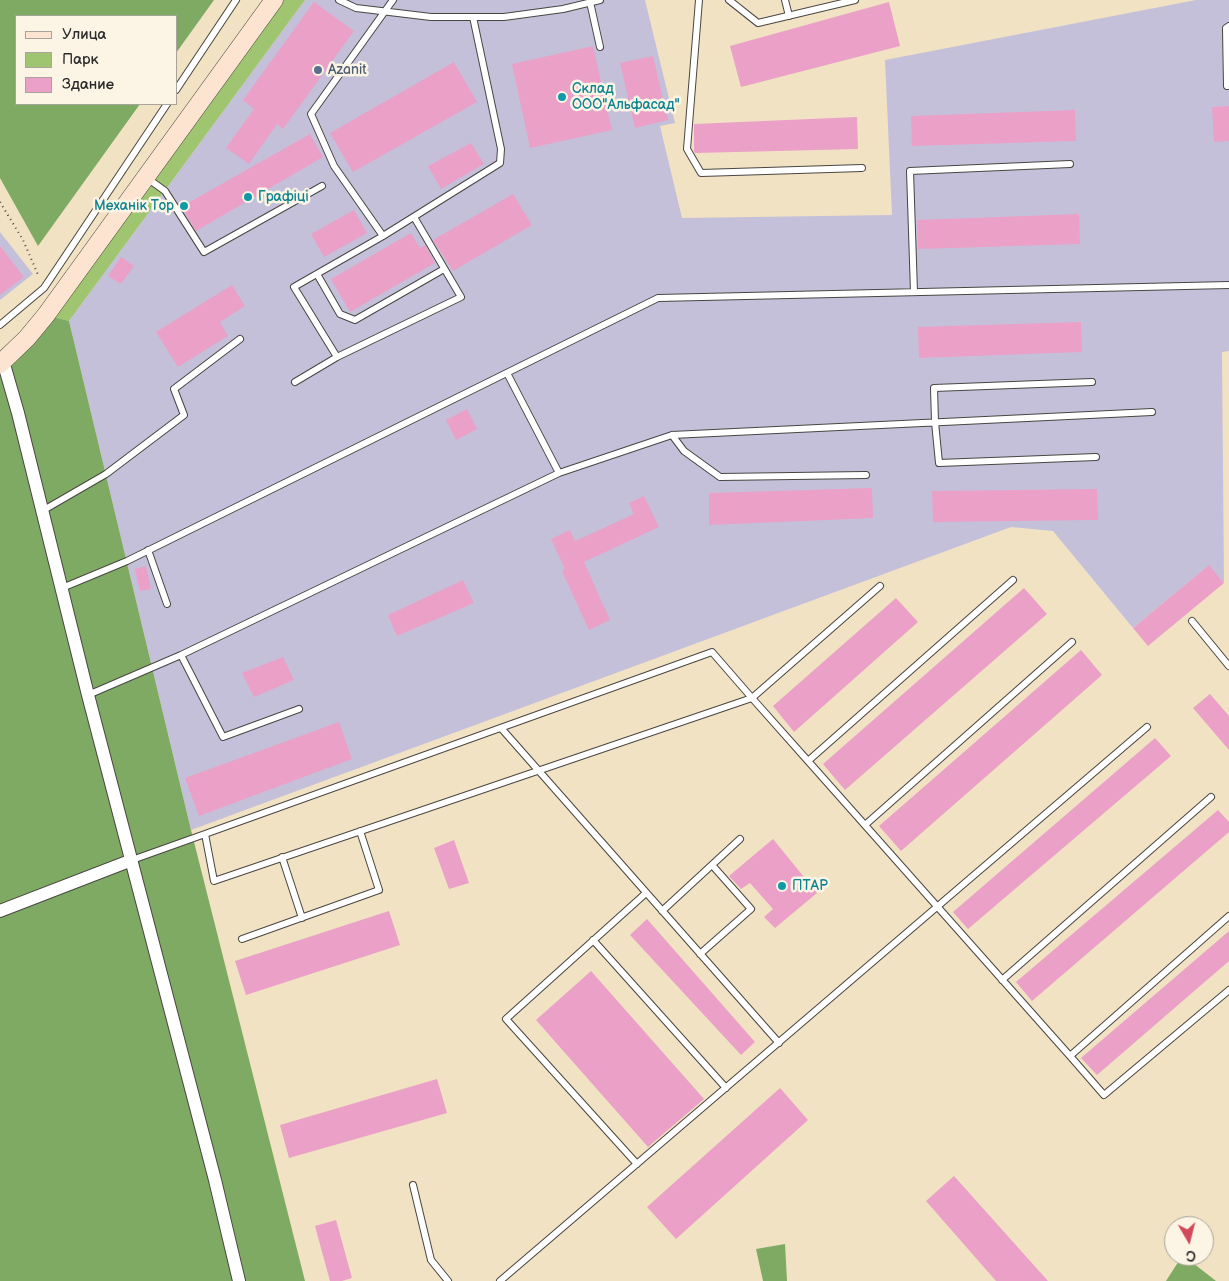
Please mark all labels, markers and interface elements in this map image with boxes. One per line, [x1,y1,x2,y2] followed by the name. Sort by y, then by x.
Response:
[15,15,178,105] legend
[62,25,106,44] text: Улица
[62,50,99,69] text: Парк
[328,62,366,78] place label: Azanit
[312,64,324,76] marker: Azanit
[62,75,114,94] text: Здание
[572,81,680,114] place label: Склад ООО"Альфасад"
[556,91,568,103] marker: Склад ООО"Альфасад"
[258,189,309,205] place label: Графіці
[242,191,254,203] marker: Графіці
[94,198,174,214] place label: Механік Тор
[178,200,190,212] marker: Механік Тор
[792,878,828,894] place label: ПТАР
[776,880,788,892] marker: ПТАР
[1164,1216,1214,1266] north arrow
[1185,1246,1197,1264] text: С

